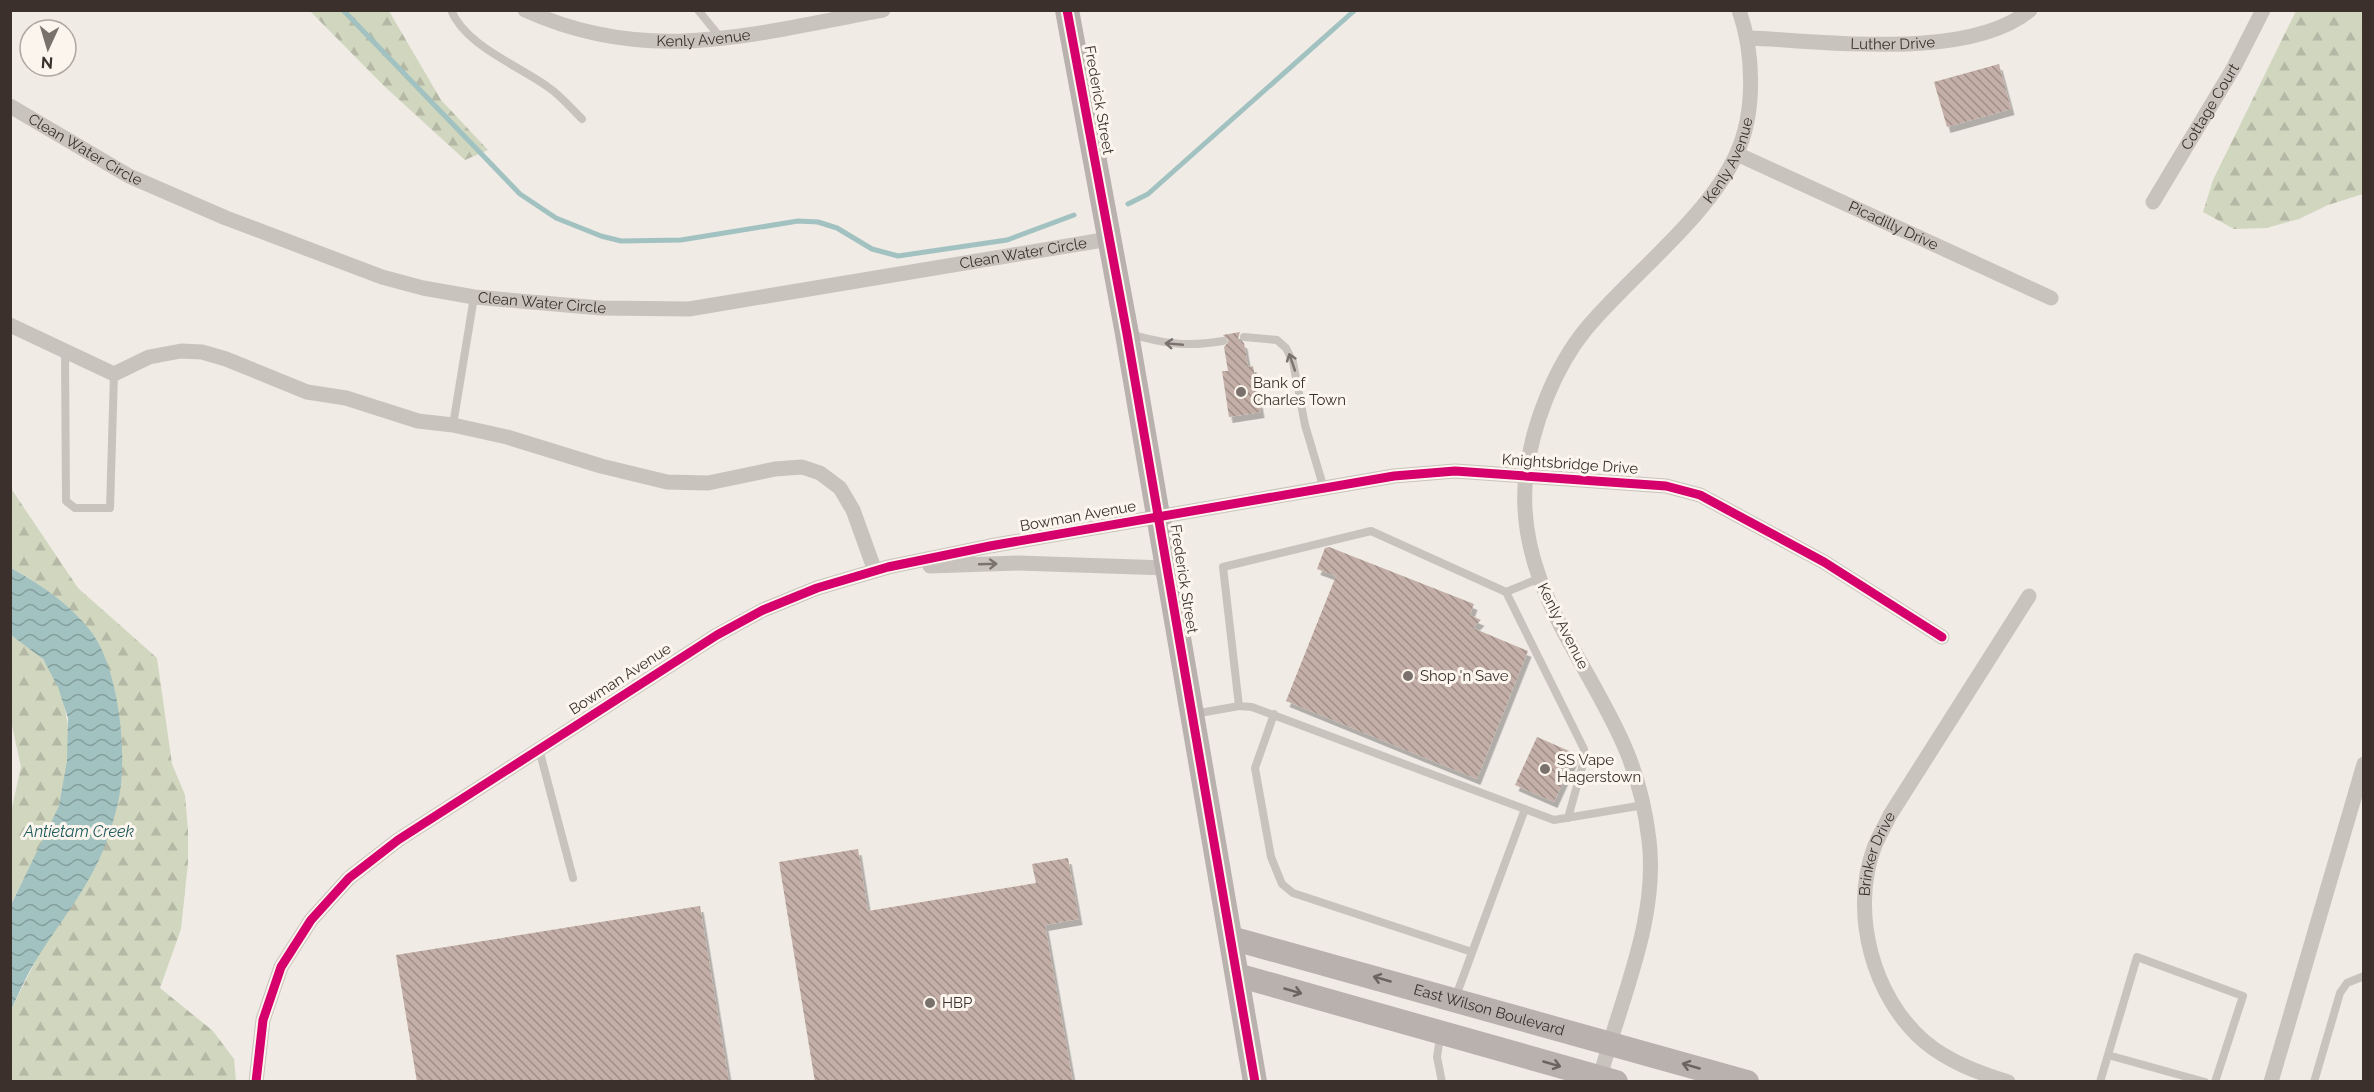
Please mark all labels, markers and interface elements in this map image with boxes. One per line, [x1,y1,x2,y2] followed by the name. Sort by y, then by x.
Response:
[18,18,78,78] north arrow
[656,26,752,50] street label: Kenly Avenue
[1850,33,1936,53] street label: Luther Drive
[1081,44,1117,156] street label: Frederick Street
[40,53,54,72] text: N
[2177,60,2243,153] street label: Cottage Court
[25,110,145,190] street label: Clean Water Circle
[1699,116,1756,207] street label: Kenly Avenue
[1845,197,1941,254] street label: Picadilly Drive
[958,234,1088,273] street label: Clean Water Circle
[477,288,606,317] street label: Clean Water Circle
[1165,338,1185,349] one-way arrow
[1285,353,1296,372] one-way arrow
[1253,374,1346,409] place label: Bank of Charles Town
[1234,385,1248,399] marker: Bank of Charles Town
[1501,450,1639,478] street label: Knightsbridge Drive
[1019,497,1138,535] street label: Bowman Avenue
[1166,523,1202,635] street label: Frederick Street
[978,558,998,570] one-way arrow
[1534,580,1593,672] street label: Kenly Avenue
[566,639,674,719] street label: Bowman Avenue
[1420,667,1509,685] place label: Shop 'n Save
[1401,669,1415,683] marker: Shop 'n Save
[1557,751,1641,786] place label: SS Vape Hagerstown
[1538,762,1552,776] marker: SS Vape Hagerstown
[1856,809,1899,897] street label: Brinker Drive
[23,822,135,841] water label: Antietam Creek
[1372,973,1391,985] one-way arrow
[1412,980,1567,1040] street label: East Wilson Boulevard
[1283,986,1302,997] one-way arrow
[942,994,972,1012] place label: HBP
[923,996,937,1010] marker: HBP
[1542,1058,1561,1070] one-way arrow
[1682,1060,1701,1071] one-way arrow

